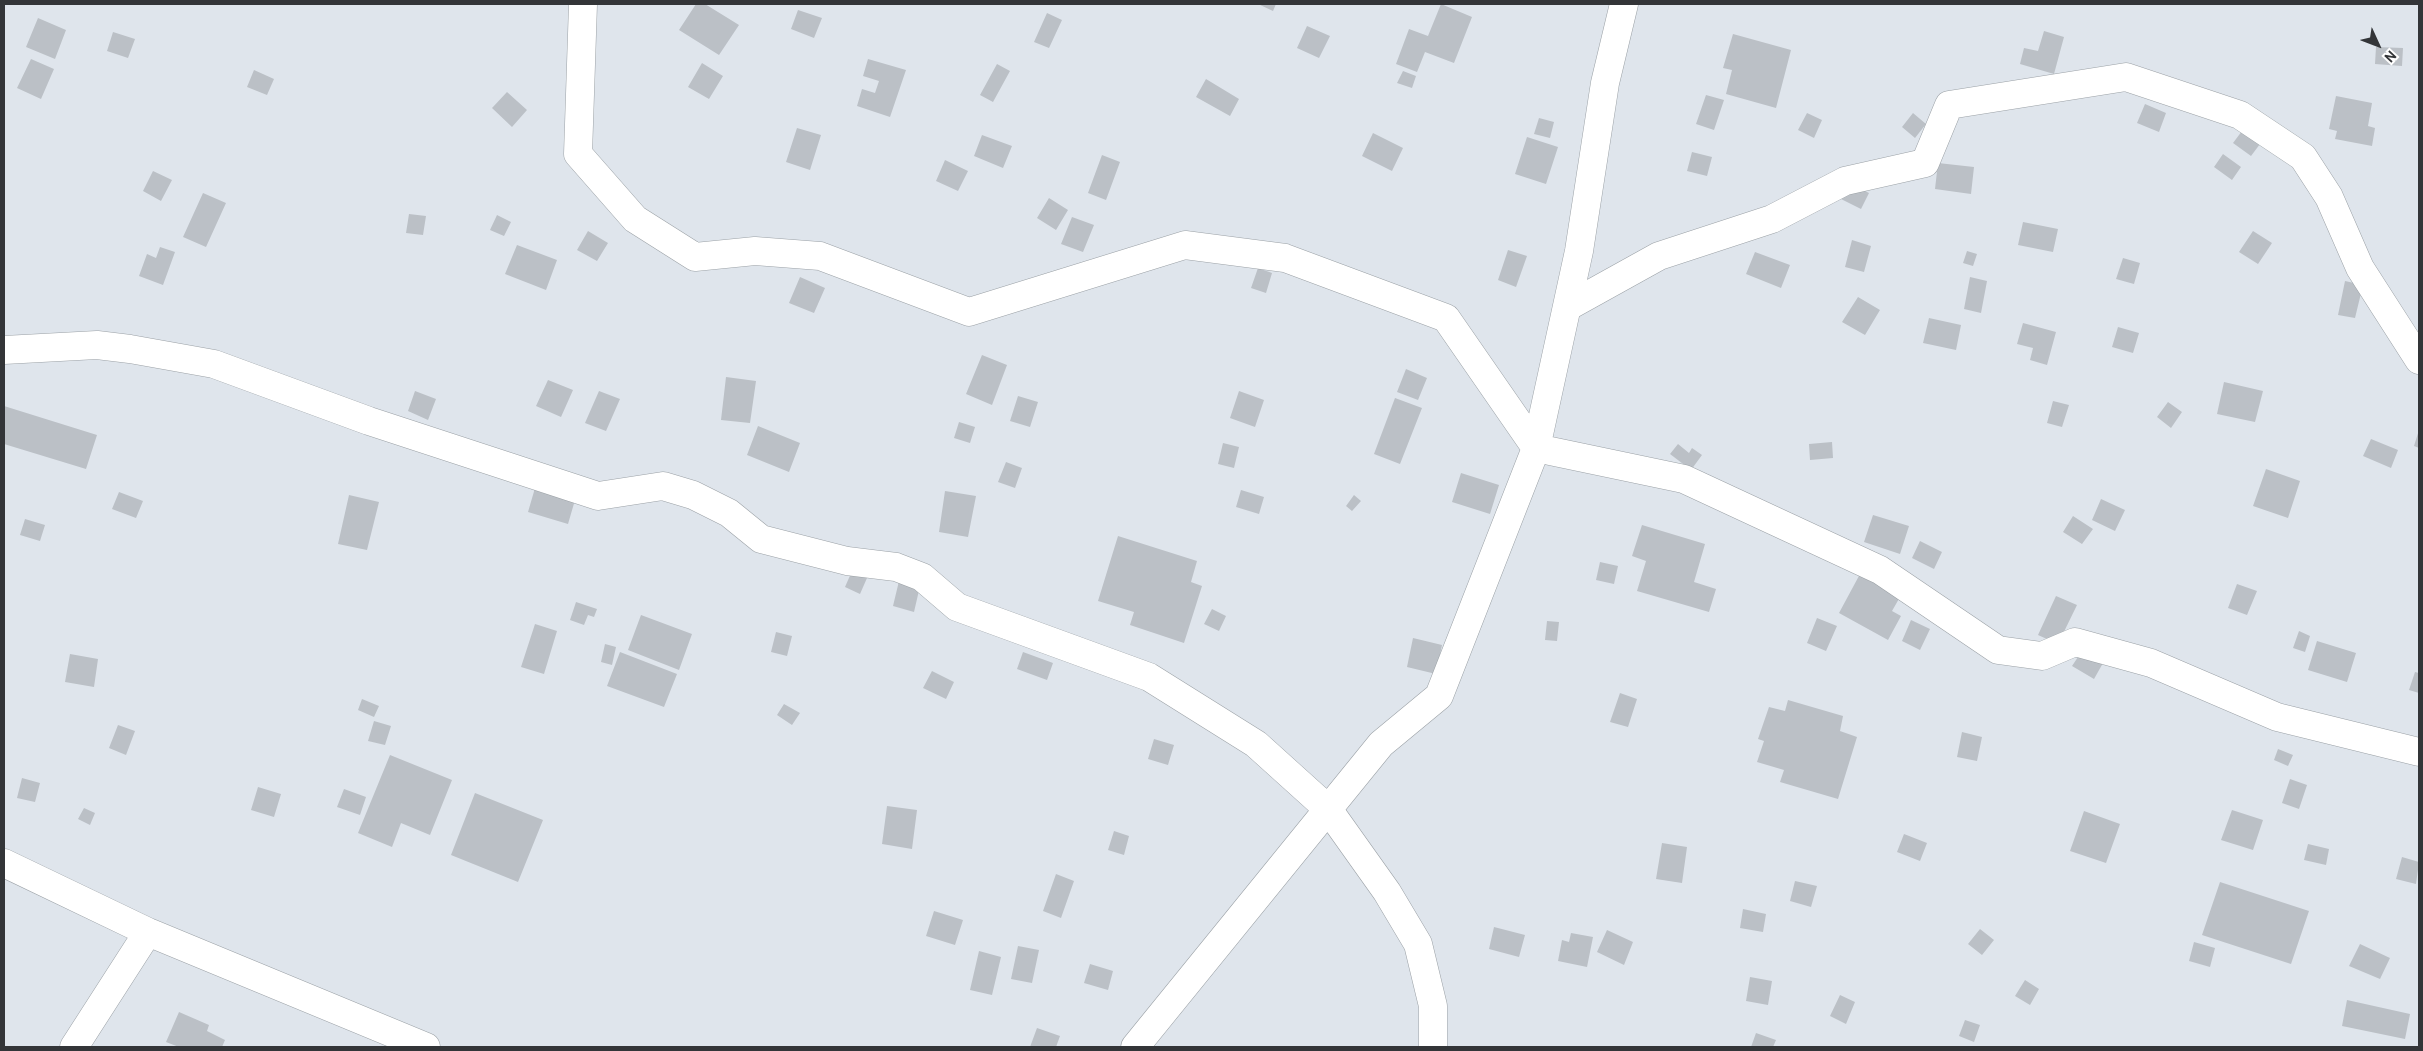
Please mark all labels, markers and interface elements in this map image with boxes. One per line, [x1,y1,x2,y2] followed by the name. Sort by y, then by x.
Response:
[2353,20,2403,70] north arrow
[2380,46,2399,65] text: N

